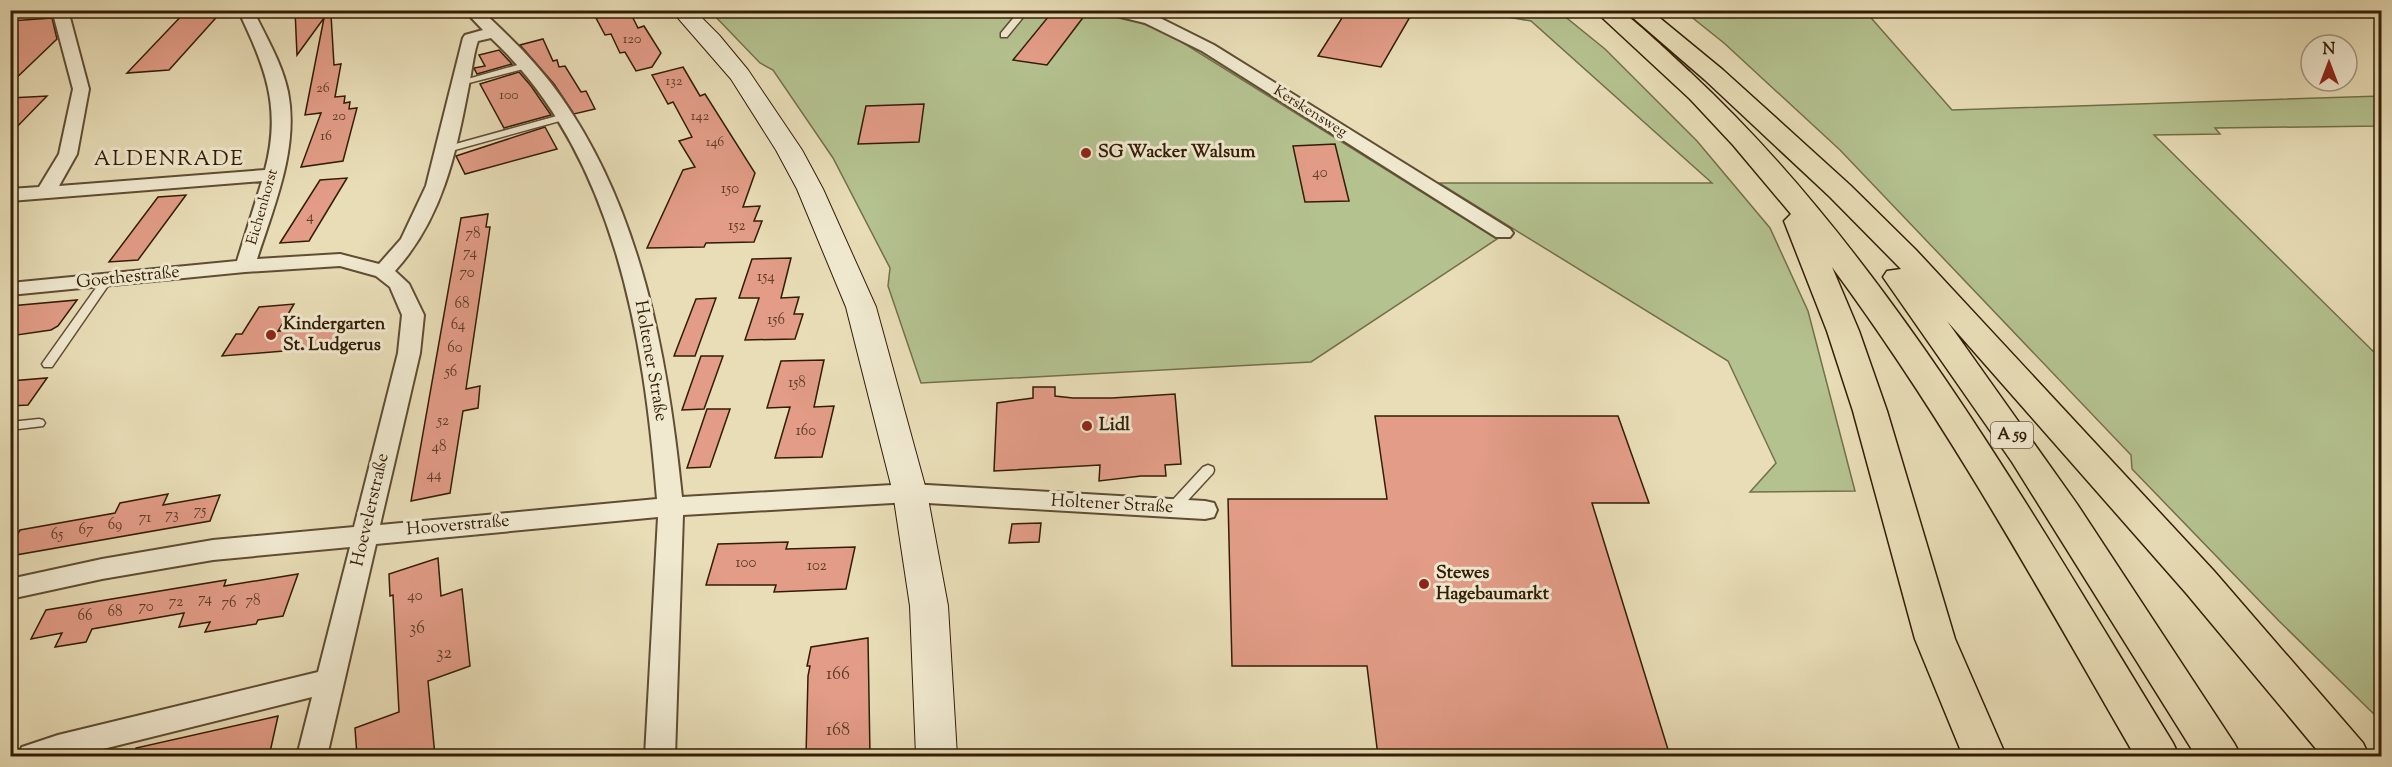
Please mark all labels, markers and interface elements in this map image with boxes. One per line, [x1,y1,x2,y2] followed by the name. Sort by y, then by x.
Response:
[623,30,641,50] house number: 120
[2299,33,2359,93] north arrow
[2323,39,2336,62] text: N
[666,72,683,92] house number: 132
[316,79,330,99] house number: 26
[1269,81,1351,143] street label: Kerskensweg
[499,86,519,106] house number: 100
[332,107,346,127] house number: 20
[691,107,710,127] house number: 142
[320,127,332,147] house number: 16
[706,133,724,153] house number: 146
[1098,140,1255,166] place label: SG Wacker Walsum
[94,145,244,175] district label: ALDENRADE
[1079,146,1093,160] marker: SG Wacker Walsum
[1312,163,1328,184] house number: 40
[242,167,284,247] street label: Eichenhorst
[721,179,739,200] house number: 150
[306,207,314,228] house number: 4
[728,216,746,237] house number: 152
[465,224,481,245] house number: 78
[463,243,477,264] house number: 74
[75,260,181,296] street label: Goethestraße
[459,263,475,284] house number: 70
[757,267,775,288] house number: 154
[455,294,469,315] house number: 68
[627,298,673,424] street label: Holtener Straße
[767,310,785,331] house number: 156
[283,312,386,359] place label: Kindergarten St. Ludgerus
[451,315,466,336] house number: 64
[264,328,278,342] marker: Kindergarten St. Ludgerus
[447,338,463,359] house number: 60
[444,362,457,383] house number: 56
[788,373,806,394] house number: 158
[436,411,449,432] house number: 52
[1099,413,1131,439] place label: Lidl
[1080,419,1094,433] marker: Lidl
[796,421,816,442] house number: 160
[1991,422,2033,448] road number: A 59
[431,437,447,458] house number: 48
[345,451,397,569] street label: Hoevelerstraße
[426,465,442,486] house number: 44
[1050,489,1174,521] street label: Holtener Straße
[194,501,206,522] house number: 75
[165,505,179,526] house number: 73
[139,508,151,529] house number: 71
[405,509,511,543] street label: Hooverstraße
[108,515,122,536] house number: 69
[79,520,94,541] house number: 67
[51,525,63,546] house number: 65
[736,553,756,574] house number: 100
[807,556,827,577] house number: 102
[1436,561,1550,608] place label: Stewes Hagebaumarkt
[1417,577,1431,591] marker: Stewes Hagebaumarkt
[407,586,423,607] house number: 40
[198,589,212,610] house number: 74
[245,591,261,612] house number: 78
[169,592,183,613] house number: 72
[222,593,236,614] house number: 76
[138,597,154,618] house number: 70
[108,602,122,623] house number: 68
[78,606,92,627] house number: 66
[409,616,425,642] house number: 36
[436,641,452,667] house number: 32
[826,662,850,688] house number: 166
[826,718,850,744] house number: 168

